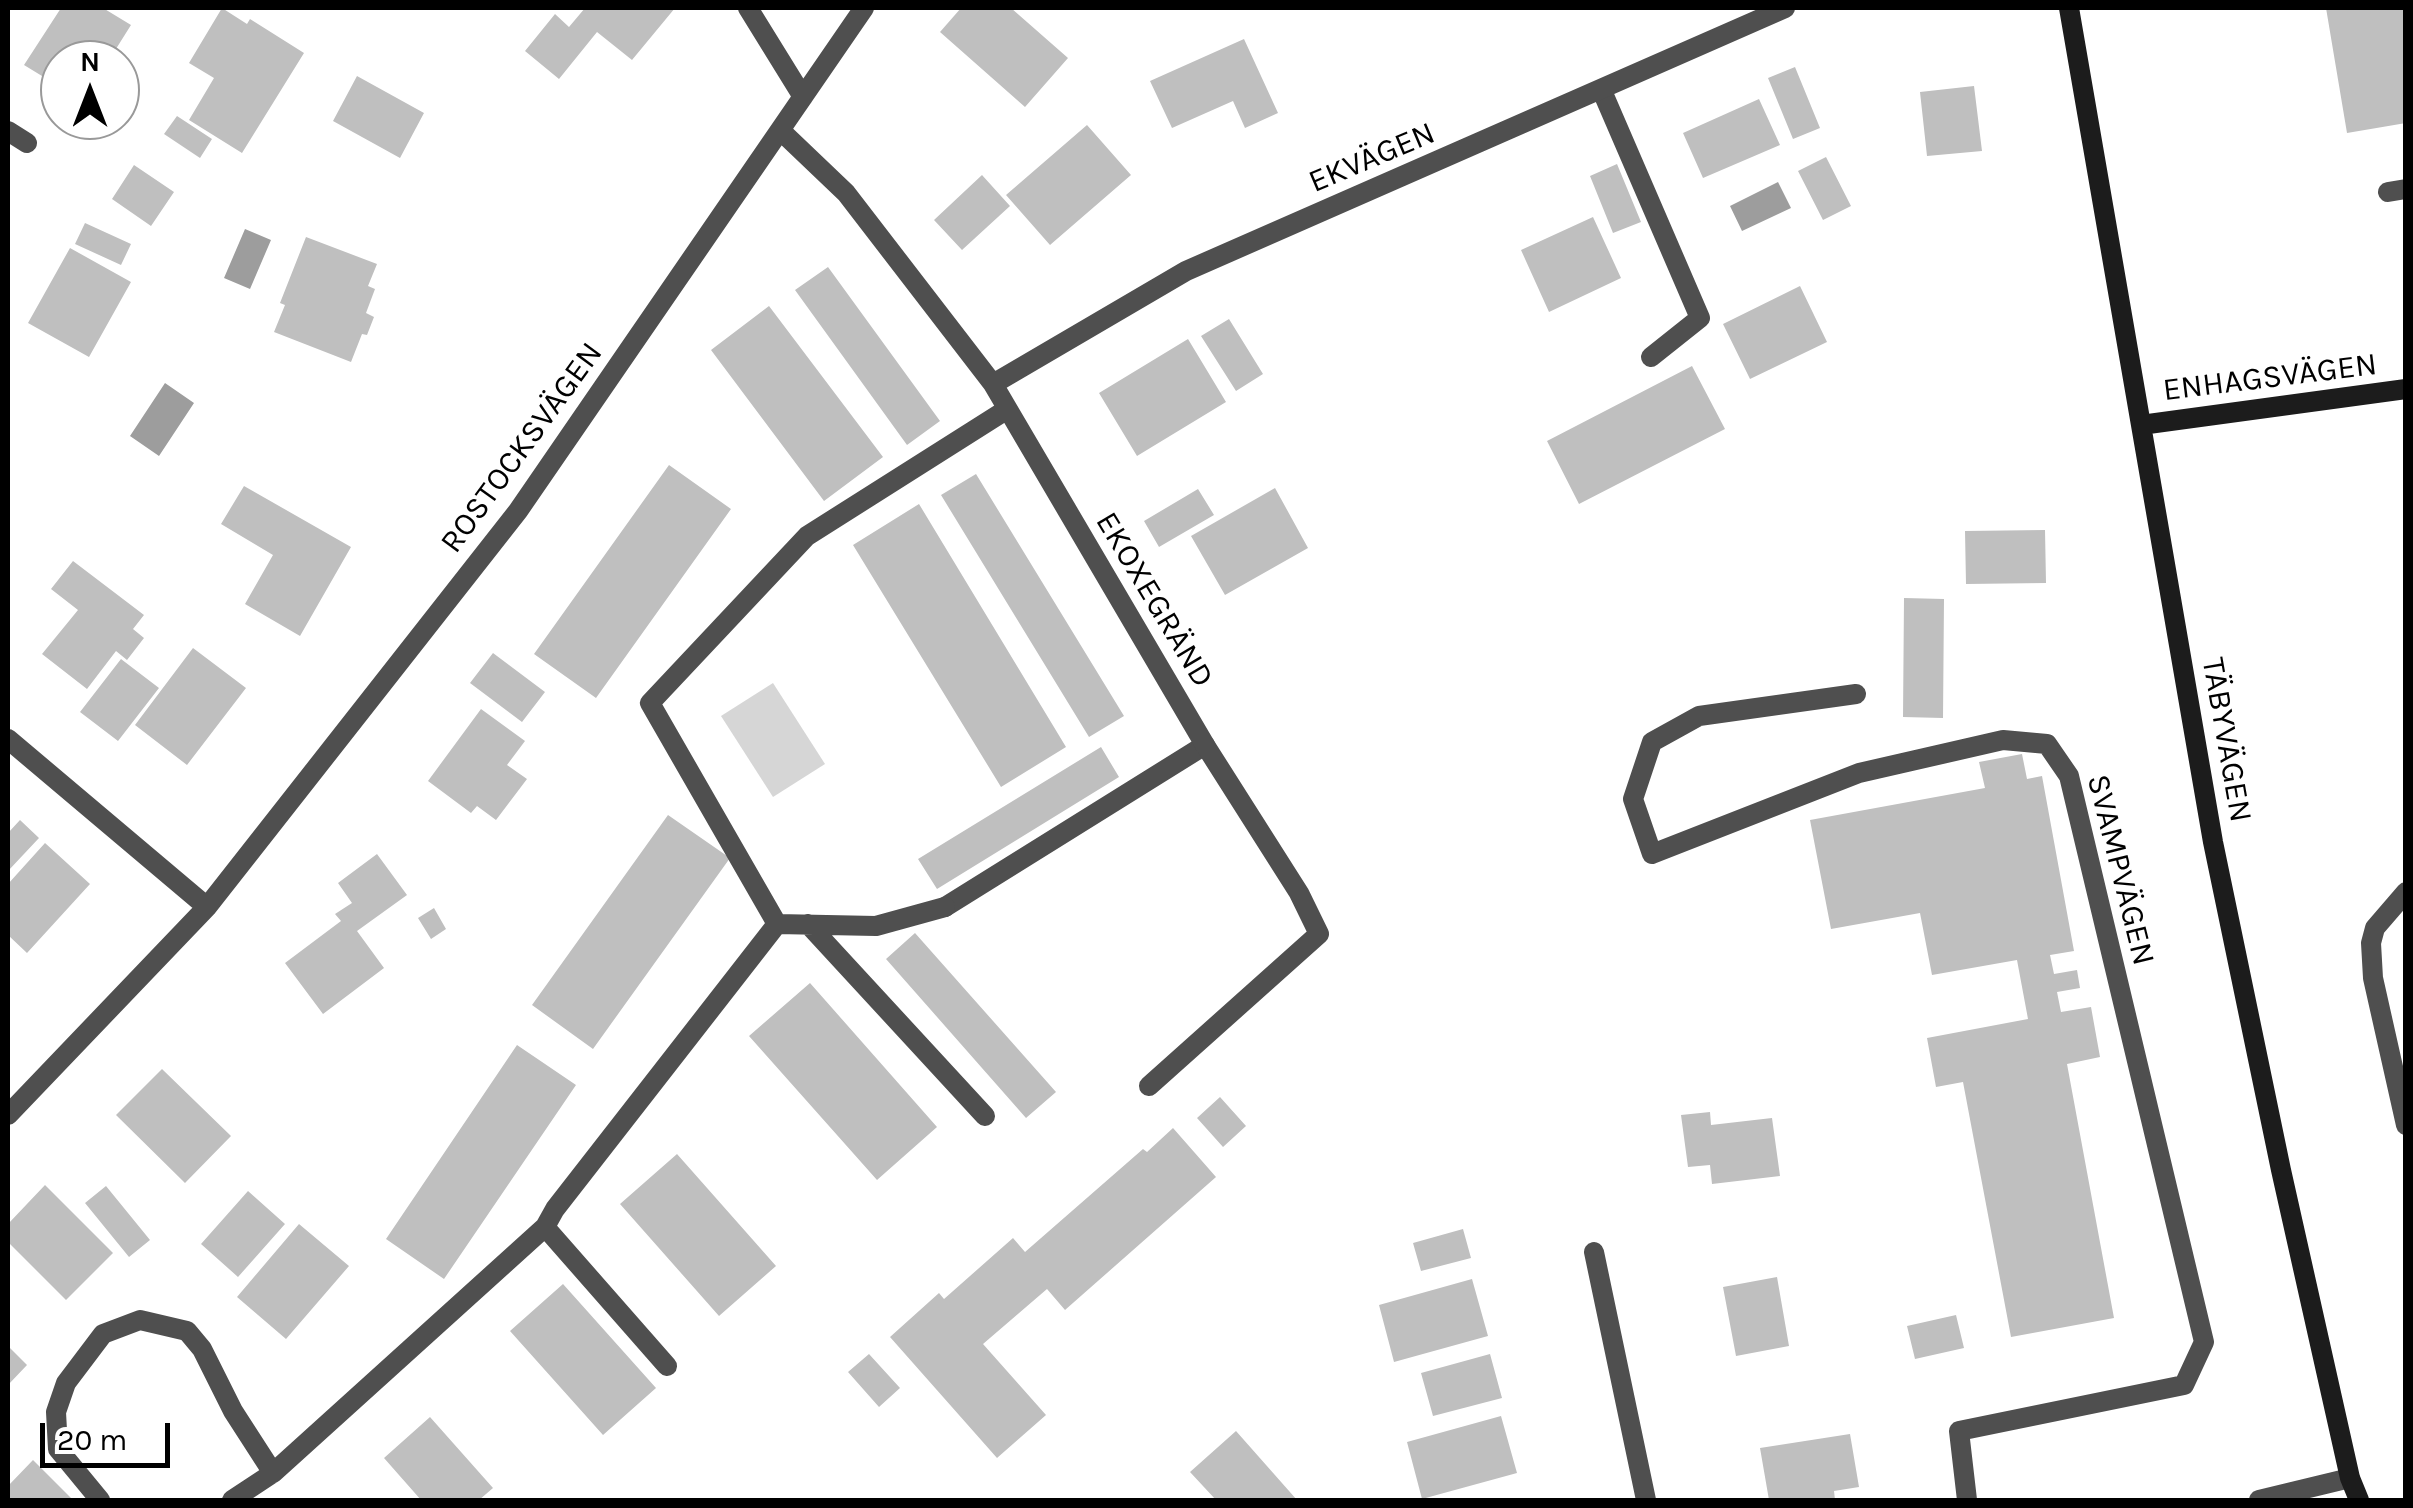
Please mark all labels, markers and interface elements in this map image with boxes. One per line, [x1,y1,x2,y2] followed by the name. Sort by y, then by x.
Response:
[40,40,140,140] north arrow
[80,45,100,78] text: N
[1303,114,1441,202] street label: EKVÄGEN
[433,335,611,561] street label: ROSTOCKSVÄGEN
[2161,346,2379,410] street label: ENHAGSVÄGEN
[1087,505,1221,695] street label: EKOXEGRÄND
[2193,655,2259,825] street label: TÄBYVÄGEN
[2078,771,2162,969] street label: SVAMPVÄGEN
[45,1403,175,1465] scale bar
[57,1422,127,1458] text: 20 m

